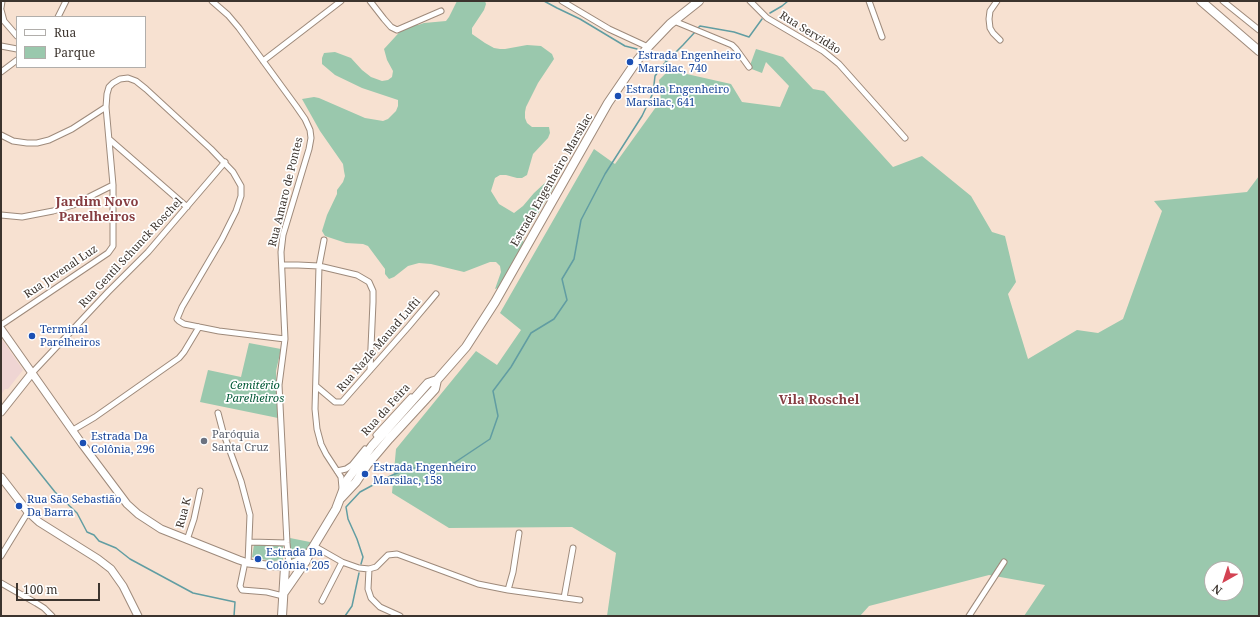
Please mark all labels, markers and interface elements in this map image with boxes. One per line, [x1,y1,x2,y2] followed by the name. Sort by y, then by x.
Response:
[777,9,843,57] street label: Rua Servidão
[16,16,146,68] legend
[54,24,76,41] text: Rua
[54,44,95,61] text: Parque
[638,49,741,75] place label: Estrada Engenheiro Marsilac, 740
[625,57,635,67] marker: Estrada Engenheiro Marsilac, 740
[626,83,729,109] place label: Estrada Engenheiro Marsilac, 641
[613,91,623,101] marker: Estrada Engenheiro Marsilac, 641
[508,111,596,249] street label: Estrada Engenheiro Marsilac
[266,136,306,248] street label: Rua Amaro de Pontes
[55,194,139,225] district label: Jardim Novo Parelheiros
[77,195,185,311] street label: Rua Gentil Schunck Roschel
[22,243,100,301] street label: Rua Juvenal Luz
[335,295,423,395] street label: Rua Nazle Mauad Lufti
[40,323,100,349] place label: Terminal Parelheiros
[27,331,37,341] marker: Terminal Parelheiros
[226,379,284,405] park label: Cemitério Parelheiros
[359,381,413,439] street label: Rua da Feira
[779,392,859,408] district label: Vila Roschel
[212,428,269,454] place label: Paróquia Santa Cruz
[91,430,155,456] place label: Estrada Da Colônia, 296
[199,436,209,446] marker: Paróquia Santa Cruz
[78,438,88,448] marker: Estrada Da Colônia, 296
[373,461,476,487] place label: Estrada Engenheiro Marsilac, 158
[360,469,370,479] marker: Estrada Engenheiro Marsilac, 158
[27,493,121,519] place label: Rua São Sebastião Da Barra
[174,496,194,530] street label: Rua K
[14,501,24,511] marker: Rua São Sebastião Da Barra
[266,546,330,572] place label: Estrada Da Colônia, 205
[253,554,263,564] marker: Estrada Da Colônia, 205
[1204,561,1244,601] north arrow
[18,575,102,601] scale bar
[23,581,58,598] text: 100 m
[1209,581,1225,598] text: N

